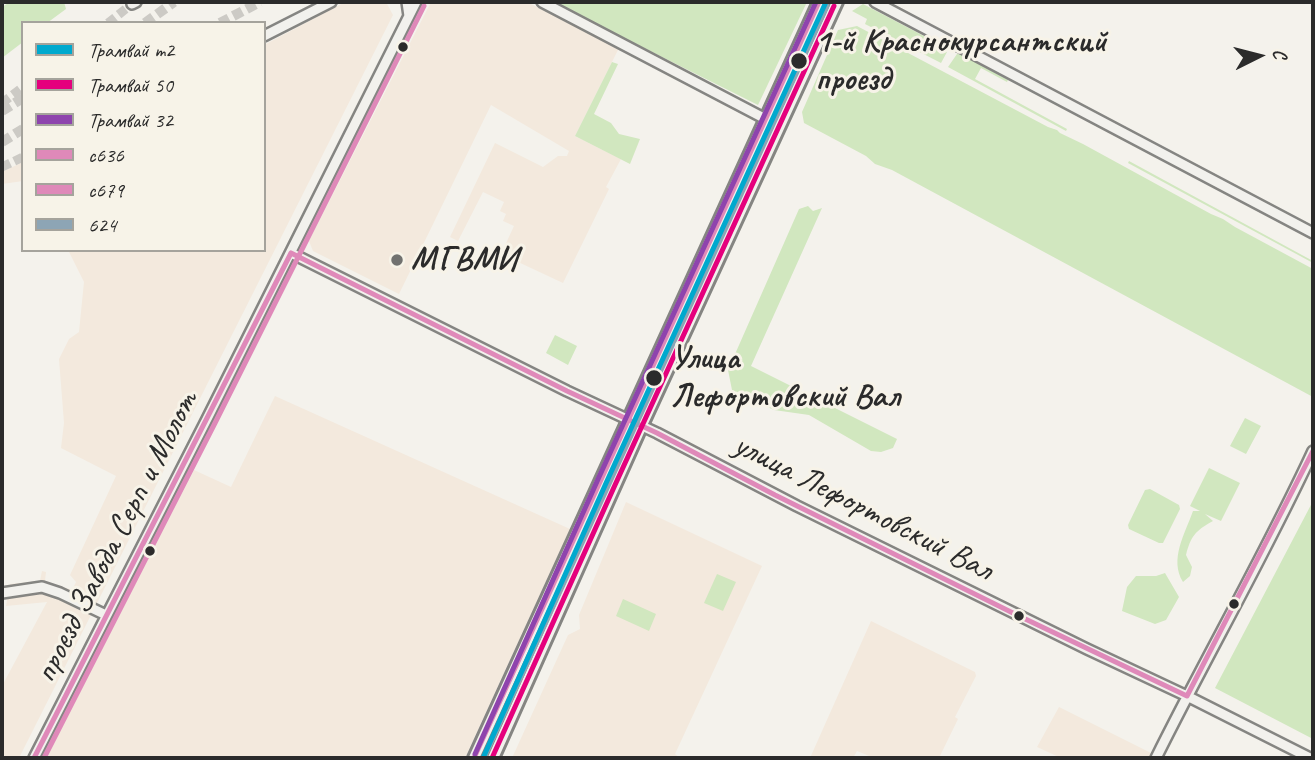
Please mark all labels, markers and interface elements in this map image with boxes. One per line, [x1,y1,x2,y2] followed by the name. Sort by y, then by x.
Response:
[21,21,266,252] legend
[1224,21,1294,91] north arrow
[815,22,1106,100] place label: 1-й Краснокурсантский проезд
[88,37,174,63] text: Трамвай т2
[396,40,410,54] unlabelled marker
[1267,48,1292,60] text: С
[789,51,809,71] marker: 1-й Краснокурсантский проезд
[88,72,173,98] text: Трамвай 50
[88,107,173,133] text: Трамвай 32
[88,142,124,168] text: с636
[88,177,124,203] text: с679
[88,212,116,238] text: 624
[411,240,517,280] place label: МГВМИ
[389,252,405,268] marker: МГВМИ
[670,339,900,417] place label: Улица Лефортовский Вал
[644,368,664,388] marker: Улица Лефортовский Вал
[26,385,208,689] street label: проезд Завода Серп и Молот
[727,426,999,590] street label: улица Лефортовский Вал
[143,544,157,558] unlabelled marker
[1227,597,1241,611] unlabelled marker
[1012,609,1026,623] unlabelled marker

